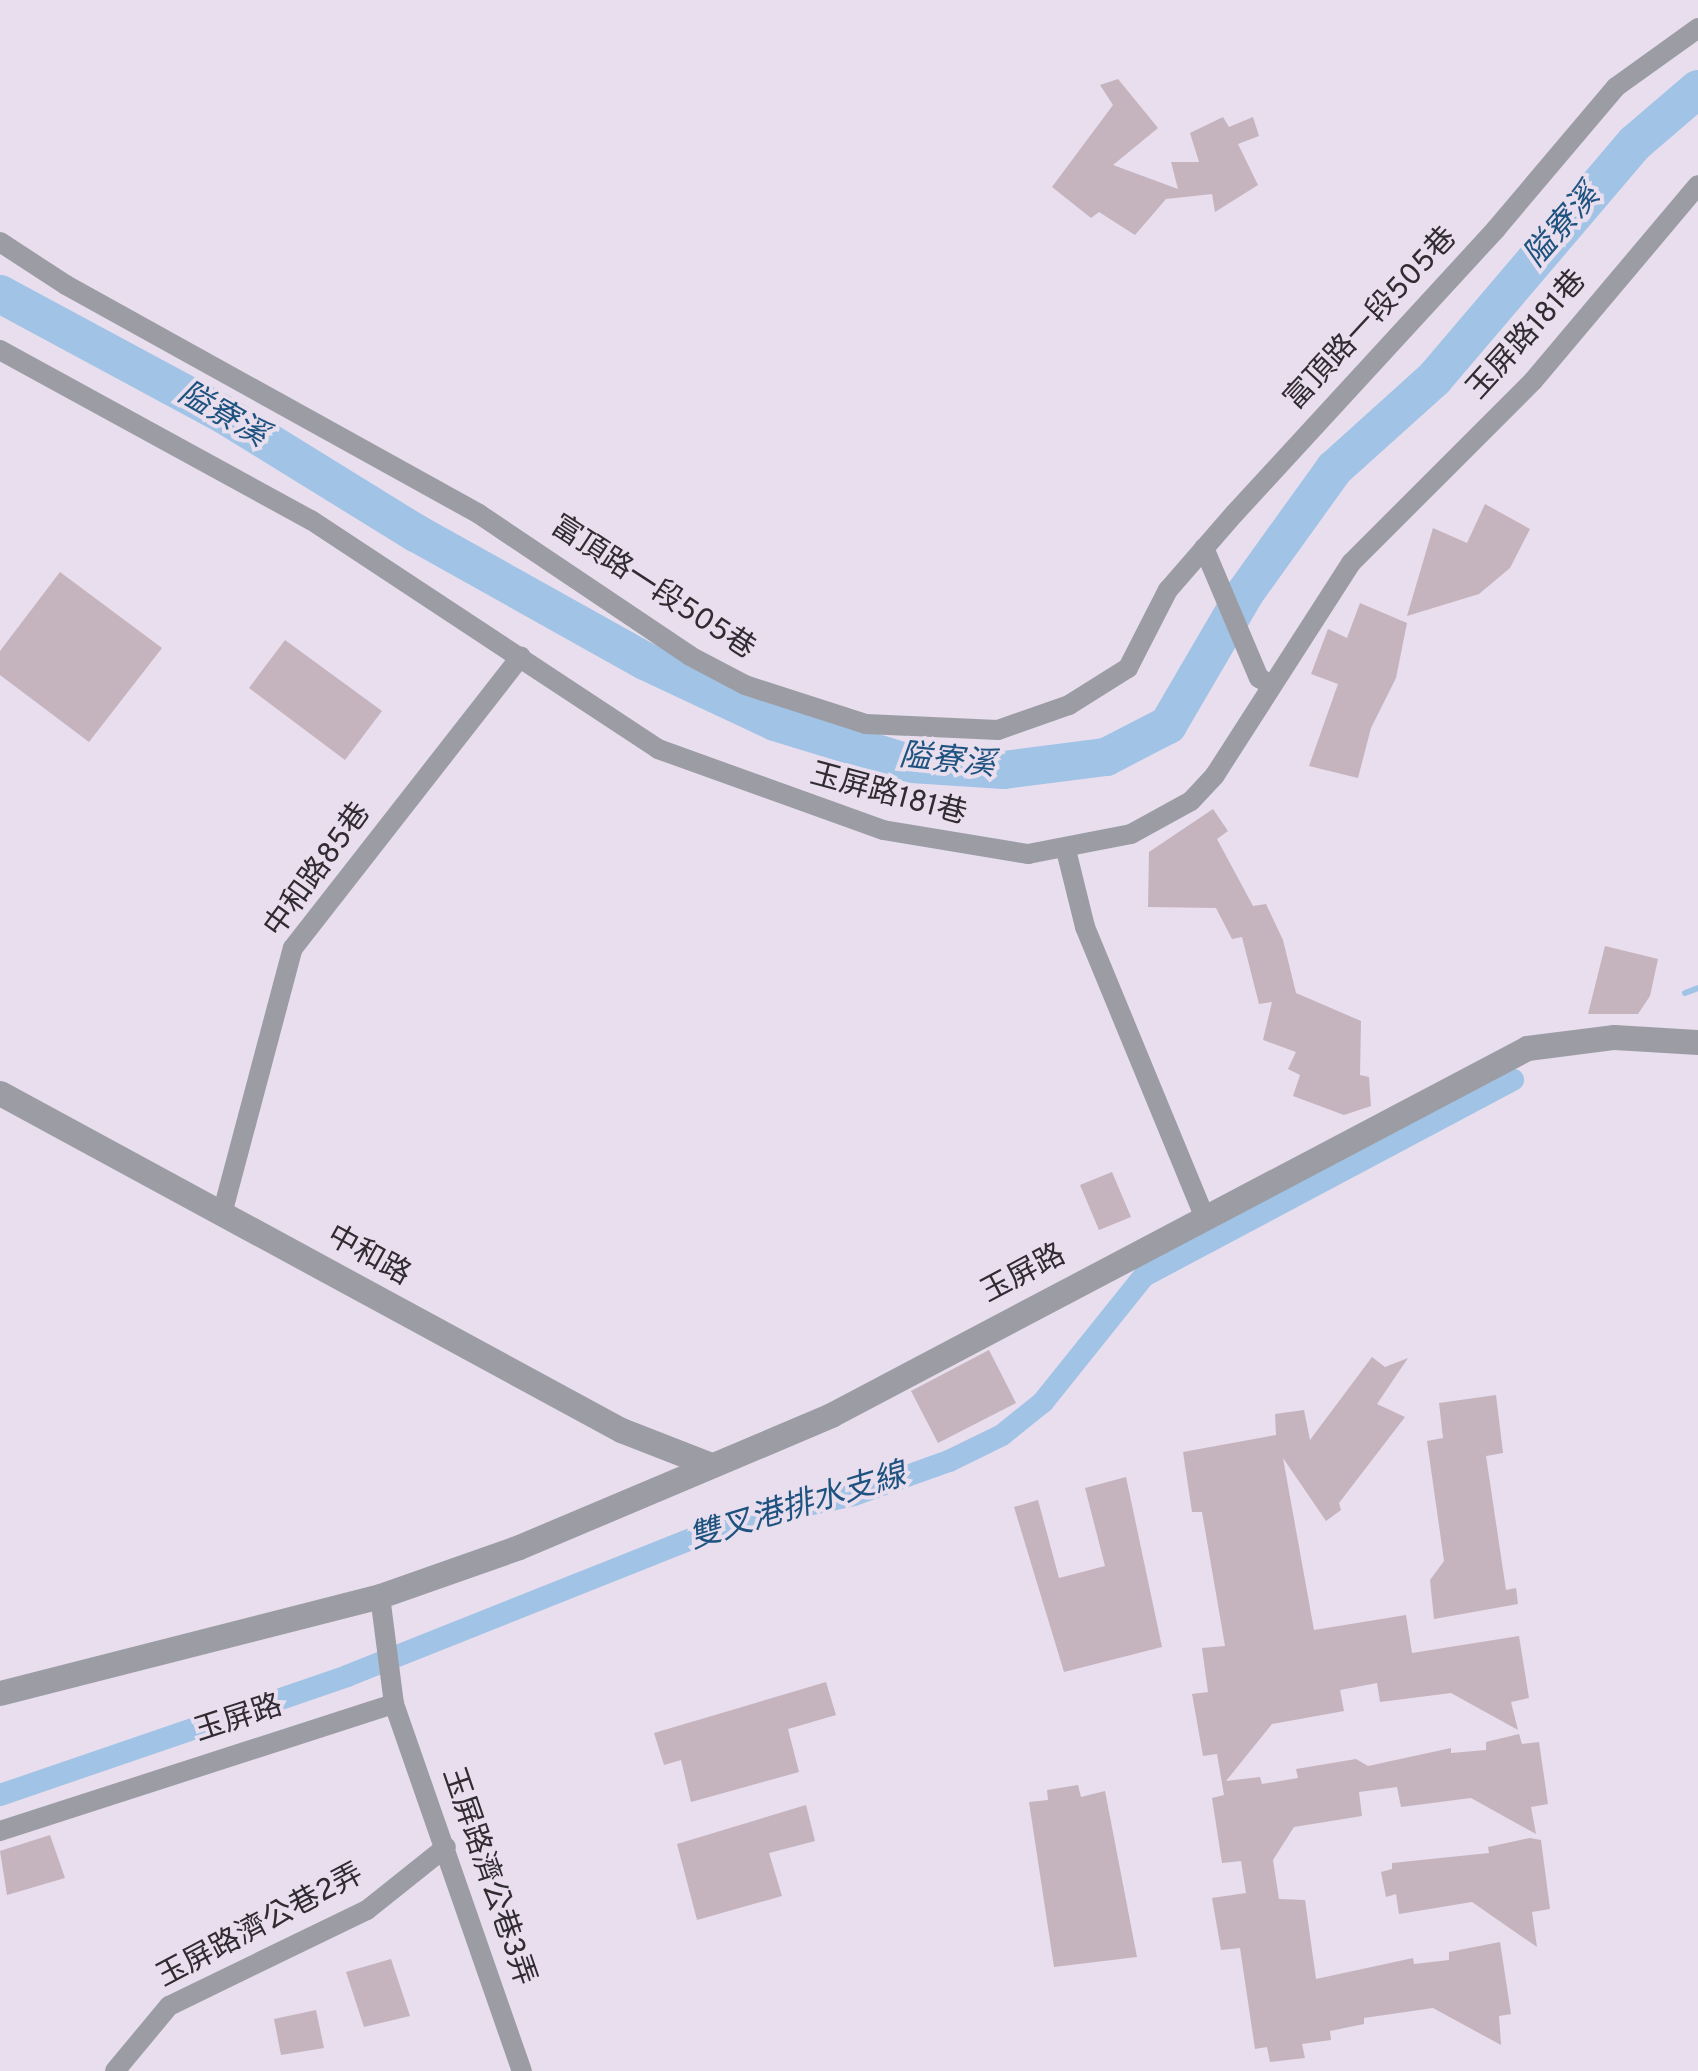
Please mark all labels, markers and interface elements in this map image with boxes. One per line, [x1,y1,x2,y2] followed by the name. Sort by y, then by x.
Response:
[1517,178,1609,276] water label: 隘寮溪
[1278,221,1466,419] street label: 富頂路一段505巷
[1461,264,1595,408] street label: 玉屏路181巷
[171,375,273,457] water label: 隘寮溪
[543,510,761,668] street label: 富頂路一段505巷
[897,738,997,786] water label: 隘寮溪
[806,758,970,834] street label: 玉屏路181巷
[258,797,380,945] street label: 中和路85巷
[320,1219,416,1295] street label: 中和路
[976,1238,1072,1312] street label: 玉屏路
[685,1457,911,1559] water label: 雙叉港排水支線
[191,1689,287,1751] street label: 玉屏路
[433,1763,541,1991] street label: 玉屏路濟公巷3弄
[152,1858,370,1996] street label: 玉屏路濟公巷2弄

